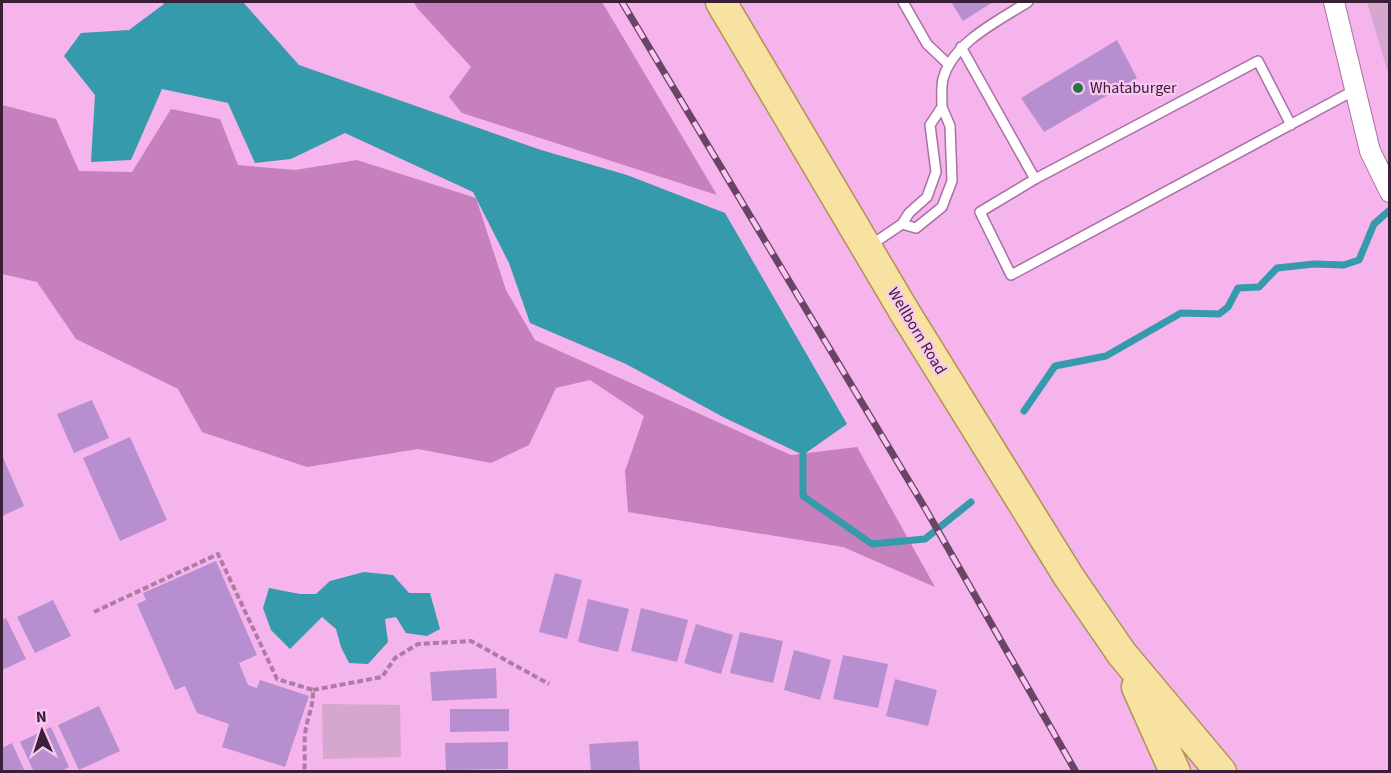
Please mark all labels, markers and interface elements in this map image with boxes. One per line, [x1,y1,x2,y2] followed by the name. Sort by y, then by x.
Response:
[1090,77,1177,99] place label: Whataburger
[1071,81,1085,95] marker: Whataburger
[882,283,952,379] street label: Wellborn Road
[12,701,72,761] north arrow
[35,706,47,728] text: N

